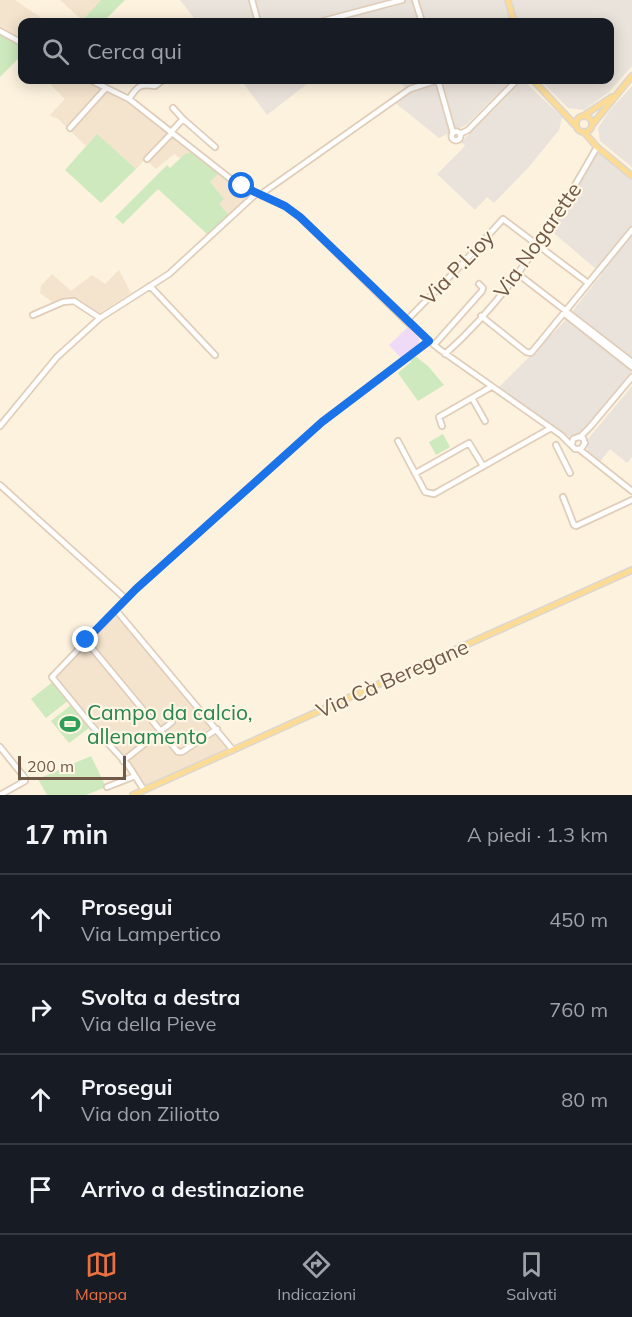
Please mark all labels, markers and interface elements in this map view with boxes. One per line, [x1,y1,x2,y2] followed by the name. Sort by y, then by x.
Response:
[18,18,614,84] search box
[39,35,72,68] icon: search
[87,37,182,65] text: Cerca qui
[228,172,254,198] route start
[488,177,586,303] street label: Via Nogarette
[415,224,499,310] street label: Via P.Lioy
[72,626,98,652] route end
[312,633,472,723] street label: Via Cà Beregane
[87,699,252,749] place label: Campo da calcio, allenamento
[58,712,82,736] sports icon: Campo da calcio, allenamento
[18,753,126,780] scale bar
[27,756,74,776] text: 200 m
[24,818,108,851] text: 17 min
[467,822,608,847] text: A piedi · 1.3 km
[81,893,173,921] text: Prosegui
[24,903,57,936] icon: ahead
[549,907,608,932] text: 450 m
[81,921,221,946] text: Via Lampertico
[81,983,240,1011] text: Svolta a destra
[24,993,57,1026] icon: right
[549,997,608,1022] text: 760 m
[81,1011,216,1036] text: Via della Pieve
[81,1073,173,1101] text: Prosegui
[24,1083,57,1116] icon: ahead
[561,1087,608,1112] text: 80 m
[81,1101,220,1126] text: Via don Ziliotto
[24,1173,57,1206] icon: arrive
[81,1175,304,1203] text: Arrivo a destinazione
[75,1248,127,1304] tab: Mappa
[277,1248,356,1304] tab: Indicazioni
[506,1248,557,1304] tab: Salvati

